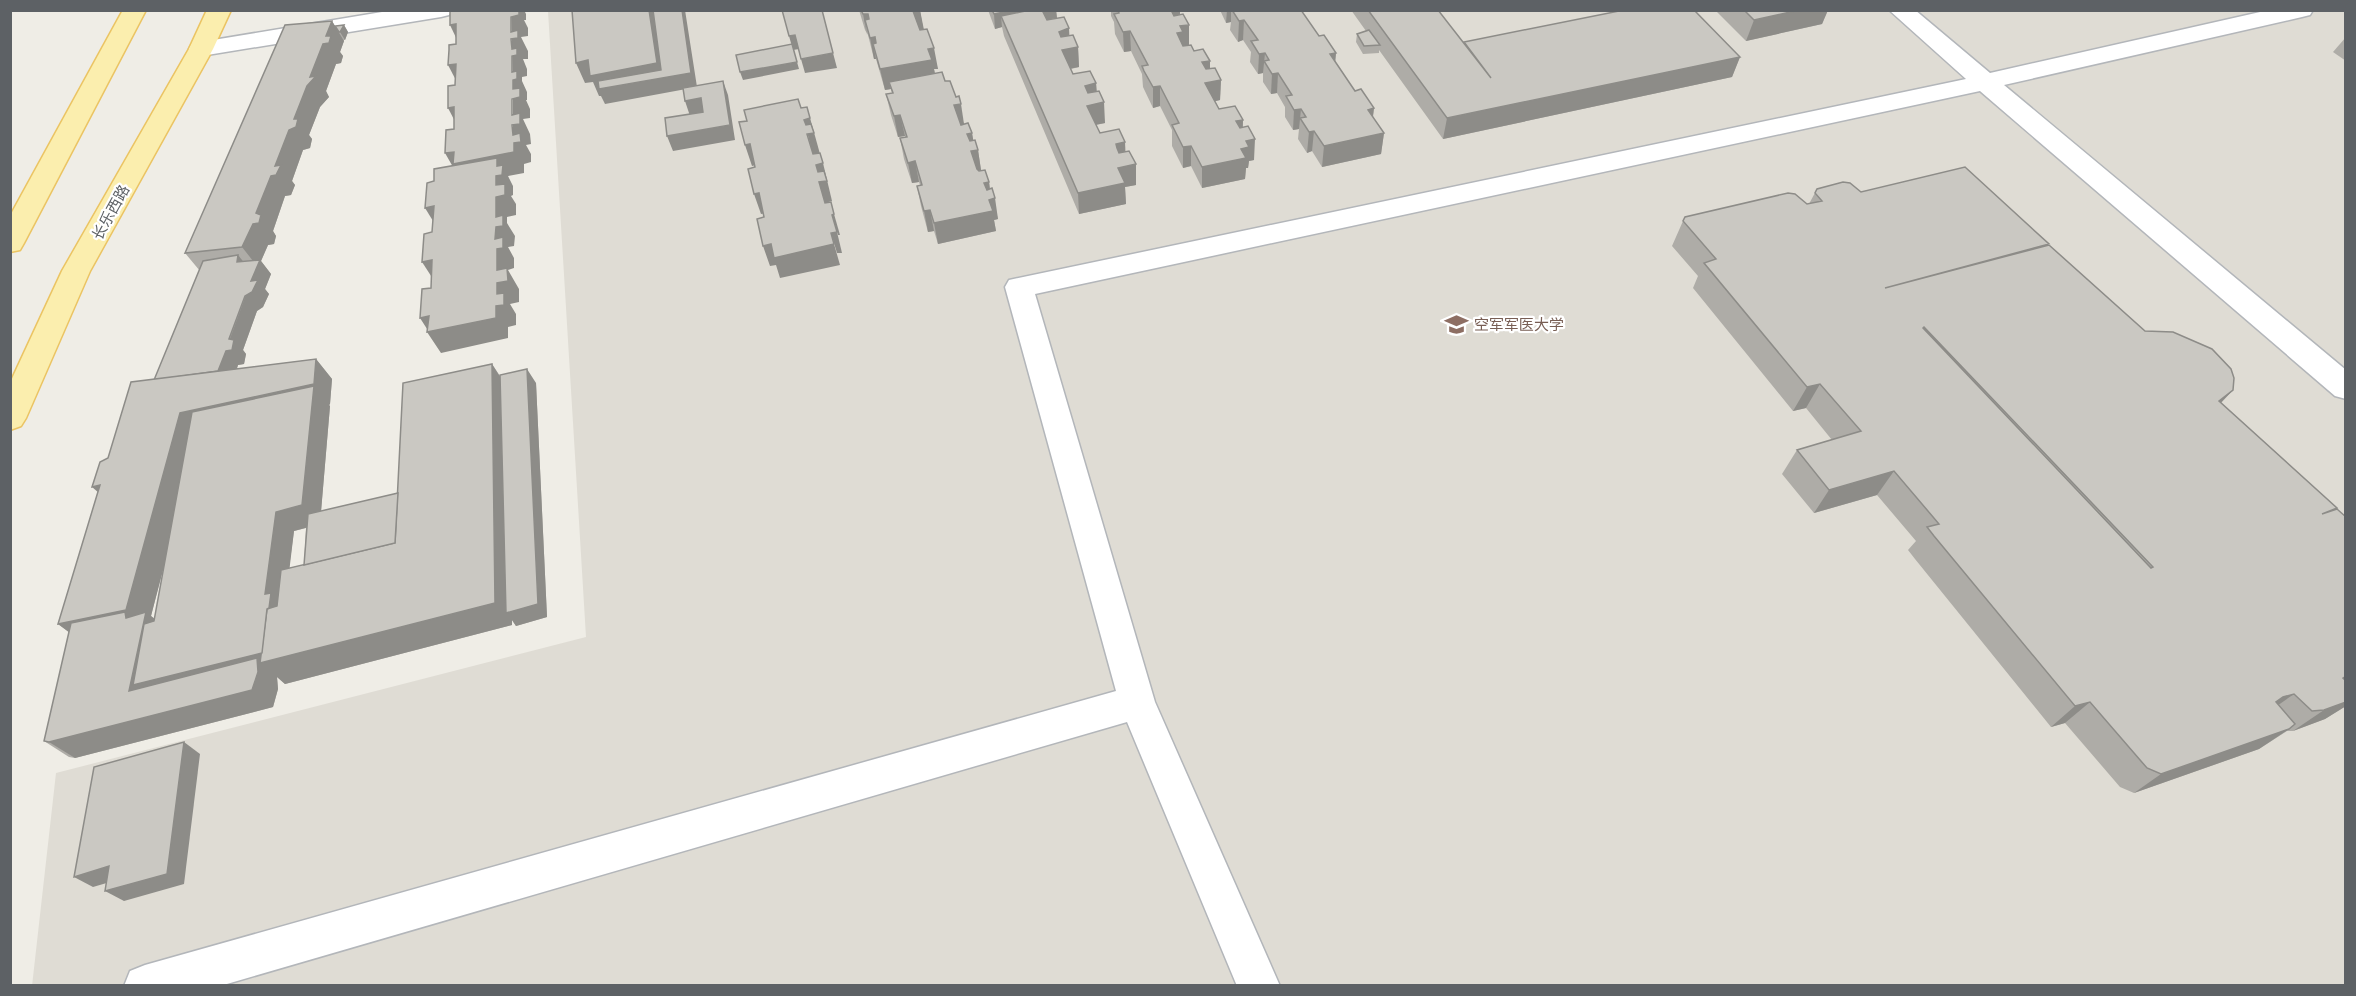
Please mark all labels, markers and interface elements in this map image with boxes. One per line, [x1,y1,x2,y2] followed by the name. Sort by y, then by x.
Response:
[87,181,133,243] street label: 长乐西路
[1443,311,1469,337] school or university icon: 空军军医大学
[1474,314,1564,334] place label: 空军军医大学

